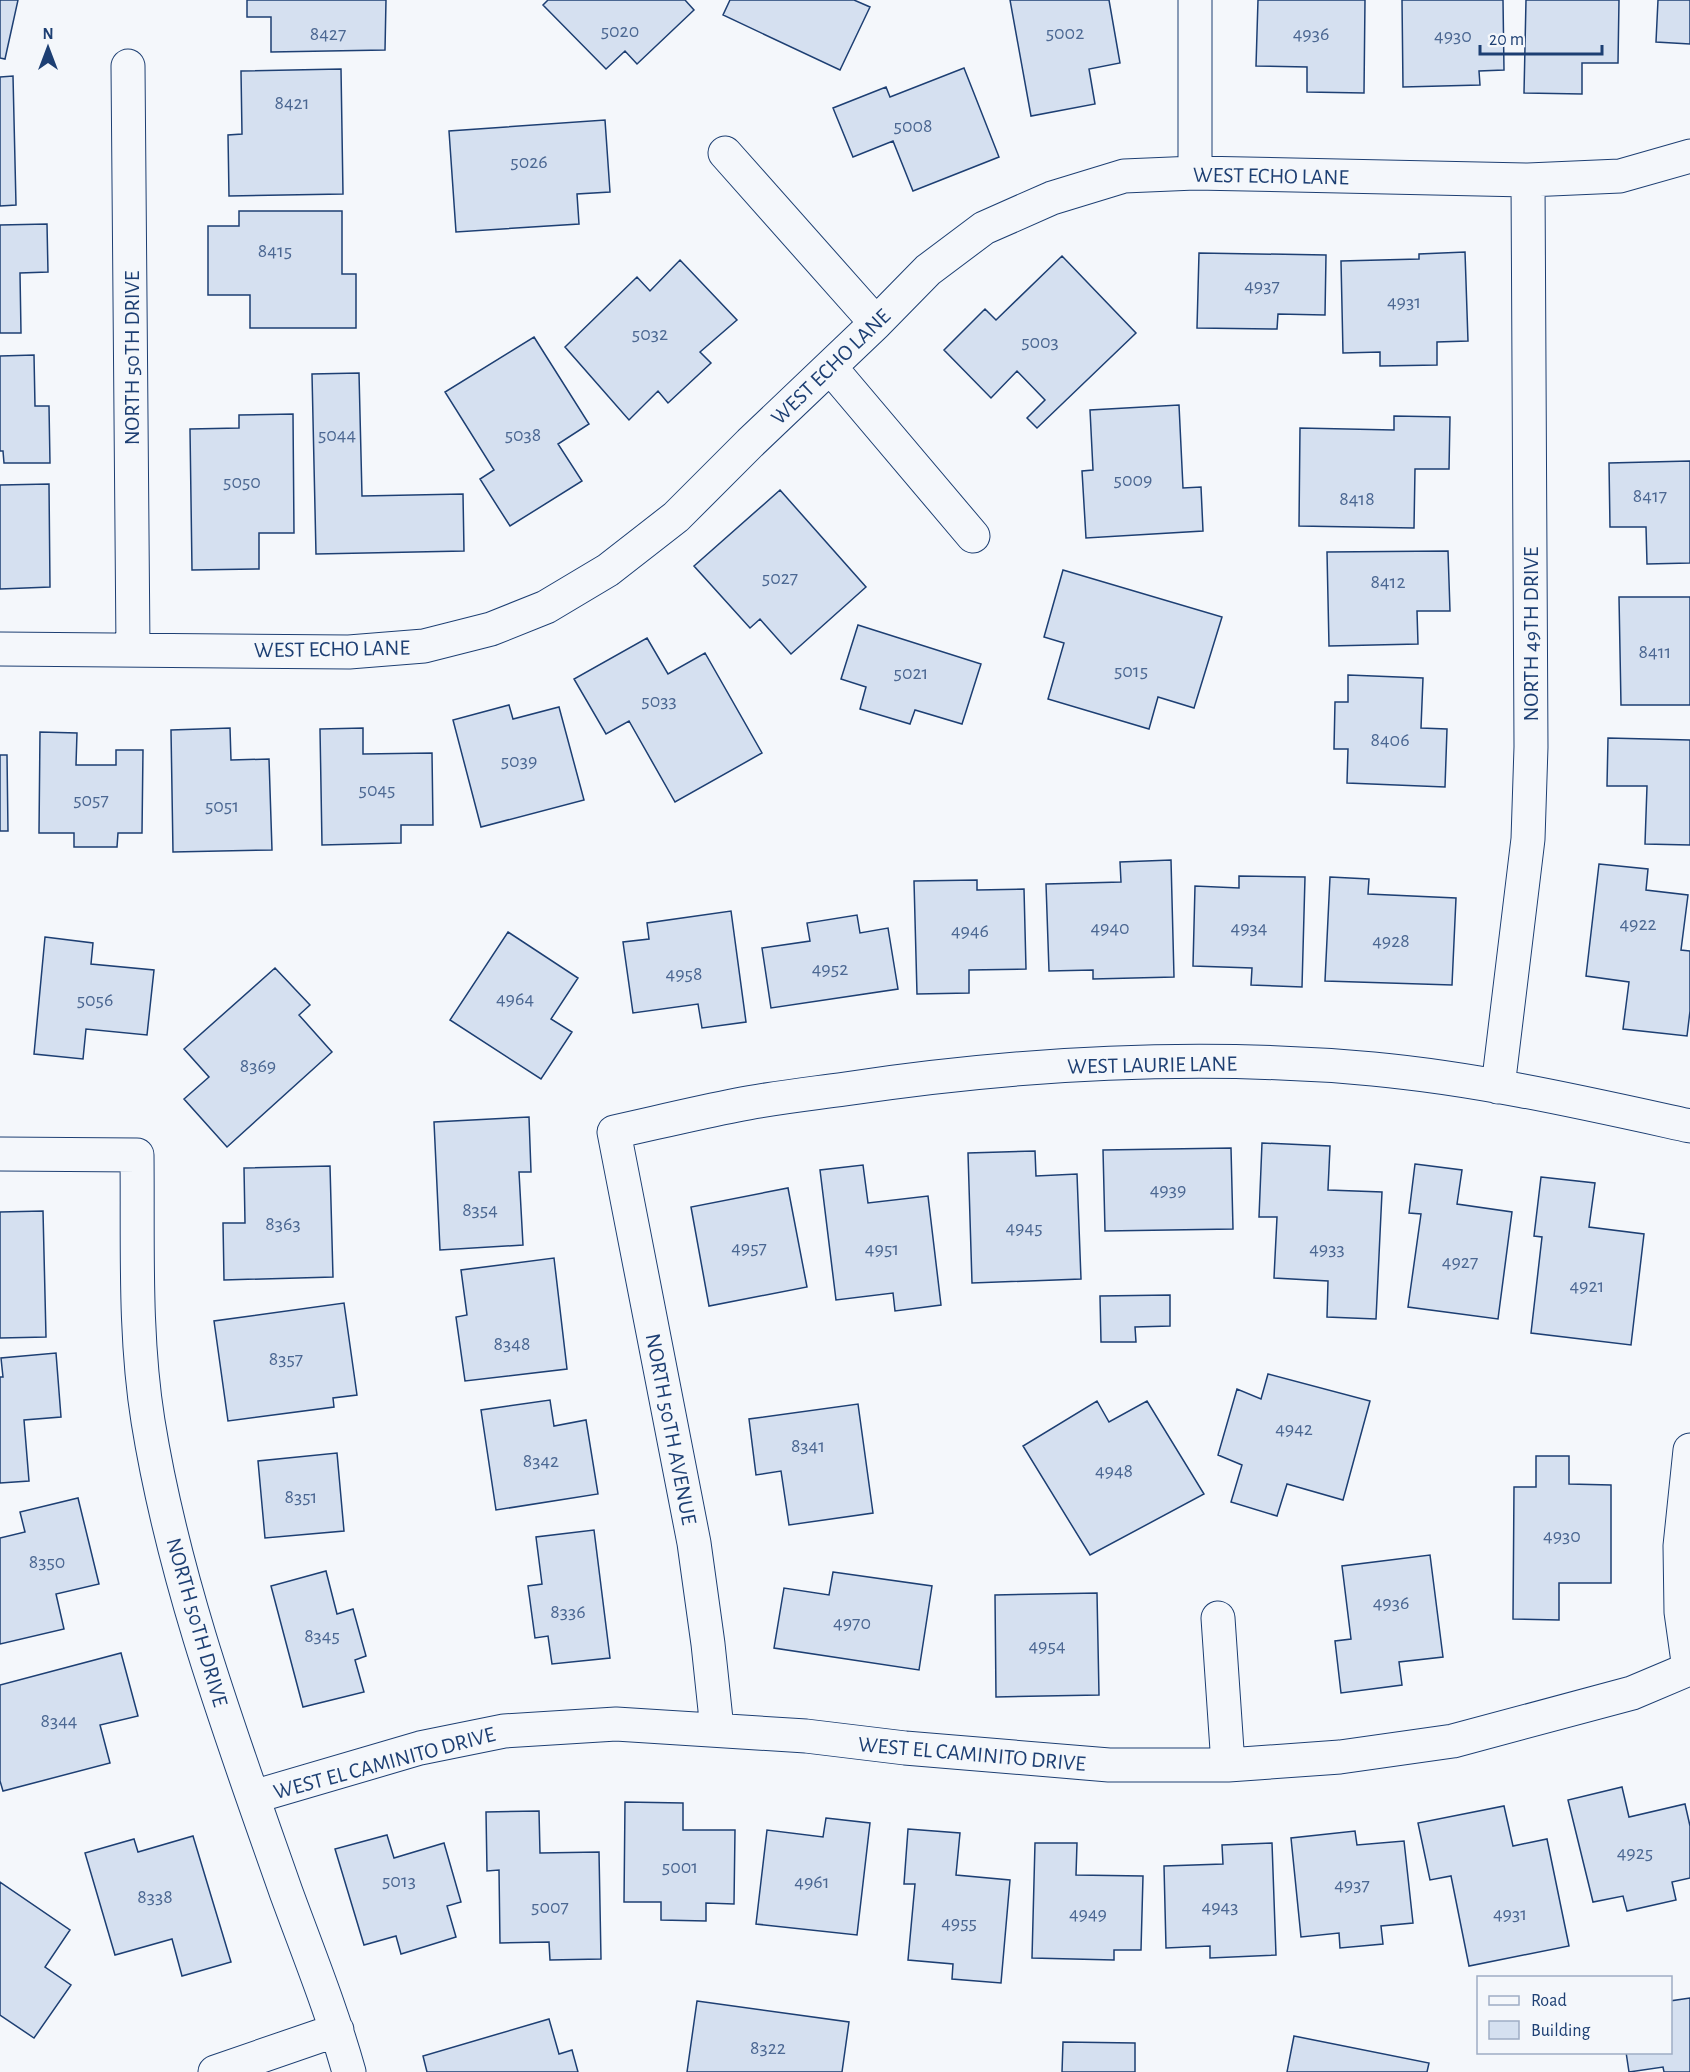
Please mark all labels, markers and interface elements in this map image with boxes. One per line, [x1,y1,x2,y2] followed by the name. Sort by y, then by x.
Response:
[18,18,78,78] north arrow
[1480,18,1602,56] scale bar
[601,21,639,41] house number: 5020
[1046,23,1084,43] house number: 5002
[310,24,346,44] house number: 8427
[1293,24,1329,44] house number: 4936
[42,26,54,42] text: N
[1434,26,1472,46] house number: 4930
[1489,31,1524,49] text: 20 m
[274,93,310,113] house number: 8421
[894,116,932,136] house number: 5008
[510,152,548,172] house number: 5026
[1193,164,1350,188] street label: WEST ECHO LANE
[258,241,292,261] house number: 8415
[121,270,143,445] street label: NORTH 50TH DRIVE
[1244,276,1280,296] house number: 4937
[1387,292,1421,312] house number: 4931
[767,304,895,429] street label: WEST ECHO LANE
[632,324,668,344] house number: 5032
[1021,332,1059,352] house number: 5003
[318,425,356,445] house number: 5044
[505,425,541,445] house number: 5038
[1114,470,1152,490] house number: 5009
[223,472,261,492] house number: 5050
[1633,486,1667,506] house number: 8417
[1339,489,1375,509] house number: 8418
[1520,546,1542,721] street label: NORTH 49TH DRIVE
[762,568,798,588] house number: 5027
[1370,572,1406,592] house number: 8412
[254,637,411,661] street label: WEST ECHO LANE
[1639,642,1671,662] house number: 8411
[1114,661,1148,681] house number: 5015
[894,663,928,683] house number: 5021
[641,691,677,711] house number: 5033
[1370,730,1410,750] house number: 8406
[501,751,537,771] house number: 5039
[359,780,395,800] house number: 5045
[73,790,109,810] house number: 5057
[205,796,239,816] house number: 5051
[1619,914,1657,934] house number: 4922
[1090,918,1130,938] house number: 4940
[1231,918,1267,938] house number: 4934
[951,921,989,941] house number: 4946
[1372,931,1410,951] house number: 4928
[812,959,848,979] house number: 4952
[666,964,702,984] house number: 4958
[496,989,534,1009] house number: 4964
[77,990,113,1010] house number: 5056
[1067,1053,1237,1077] street label: WEST LAURIE LANE
[240,1056,276,1076] house number: 8369
[1150,1180,1186,1200] house number: 4939
[462,1200,498,1220] house number: 8354
[265,1214,301,1234] house number: 8363
[1006,1218,1043,1238] house number: 4945
[731,1238,767,1258] house number: 4957
[865,1239,899,1259] house number: 4951
[1309,1239,1345,1259] house number: 4933
[1442,1252,1478,1272] house number: 4927
[1570,1276,1605,1296] house number: 4921
[642,1332,700,1527] street label: NORTH 50TH AVENUE
[494,1334,530,1354] house number: 8348
[269,1349,303,1369] house number: 8357
[1275,1419,1313,1439] house number: 4942
[791,1436,825,1456] house number: 8341
[523,1451,559,1471] house number: 8342
[1095,1461,1133,1481] house number: 4948
[285,1487,317,1507] house number: 8351
[1543,1526,1581,1546] house number: 4930
[162,1535,232,1710] street label: NORTH 50TH DRIVE
[29,1552,65,1572] house number: 8350
[1373,1593,1409,1613] house number: 4936
[550,1602,586,1622] house number: 8336
[833,1613,871,1633] house number: 4970
[304,1626,340,1646] house number: 8345
[1029,1636,1066,1656] house number: 4954
[41,1711,77,1731] house number: 8344
[271,1723,498,1803] street label: WEST EL CAMINITO DRIVE
[857,1733,1087,1775] street label: WEST EL CAMINITO DRIVE
[1617,1843,1653,1863] house number: 4925
[662,1857,698,1877] house number: 5001
[382,1871,416,1891] house number: 5013
[794,1872,830,1892] house number: 4961
[1334,1875,1370,1895] house number: 4937
[137,1887,173,1907] house number: 8338
[531,1897,569,1917] house number: 5007
[1202,1897,1238,1917] house number: 4943
[1069,1904,1107,1924] house number: 4949
[1493,1904,1527,1924] house number: 4931
[941,1913,977,1933] house number: 4955
[1477,1976,1672,2054] legend
[1531,1992,1567,2010] text: Road
[1531,2022,1591,2040] text: Building
[750,2038,786,2058] house number: 8322

